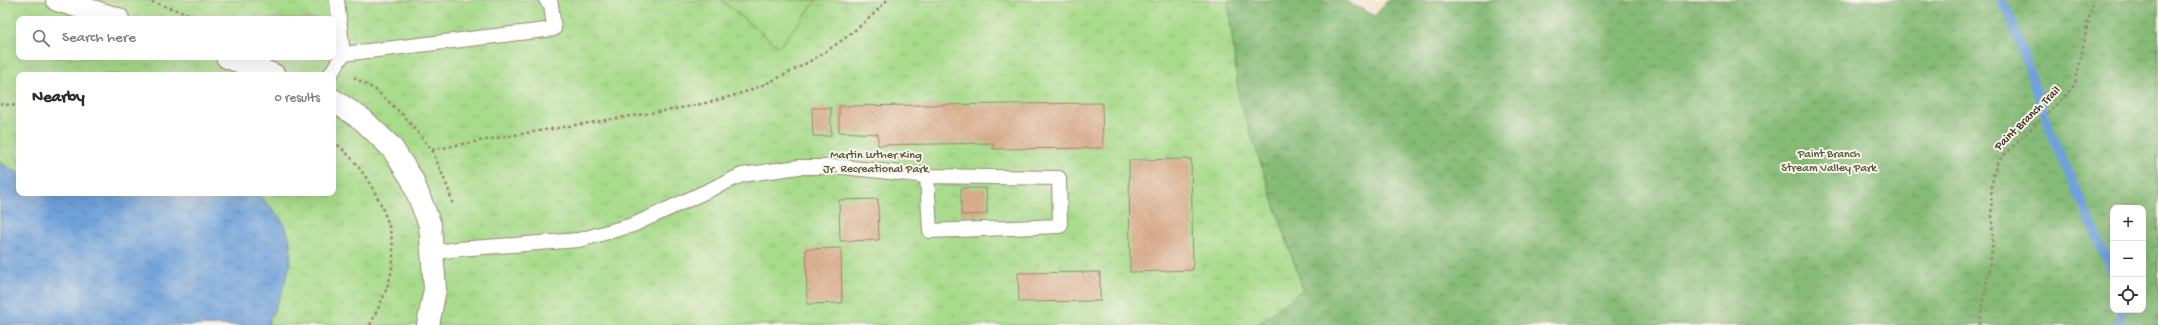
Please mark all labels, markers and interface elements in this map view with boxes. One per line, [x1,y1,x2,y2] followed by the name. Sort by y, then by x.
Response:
[16,16,336,60] search box
[30,27,52,49] icon: search
[62,29,136,47] text: Search here
[1991,84,2064,155] street label: Paint Branch Trail
[32,88,85,108] text: Nearby
[274,91,320,106] text: 0 results
[1781,148,1878,176] park label: Paint Branch Stream Valley Park
[823,149,930,177] park label: Martin Luther King Jr. Recreational Park
[2110,205,2146,313] map controls
[2110,205,2146,241] button: +
[2110,241,2146,277] button: −
[2110,277,2146,313] button: locate

